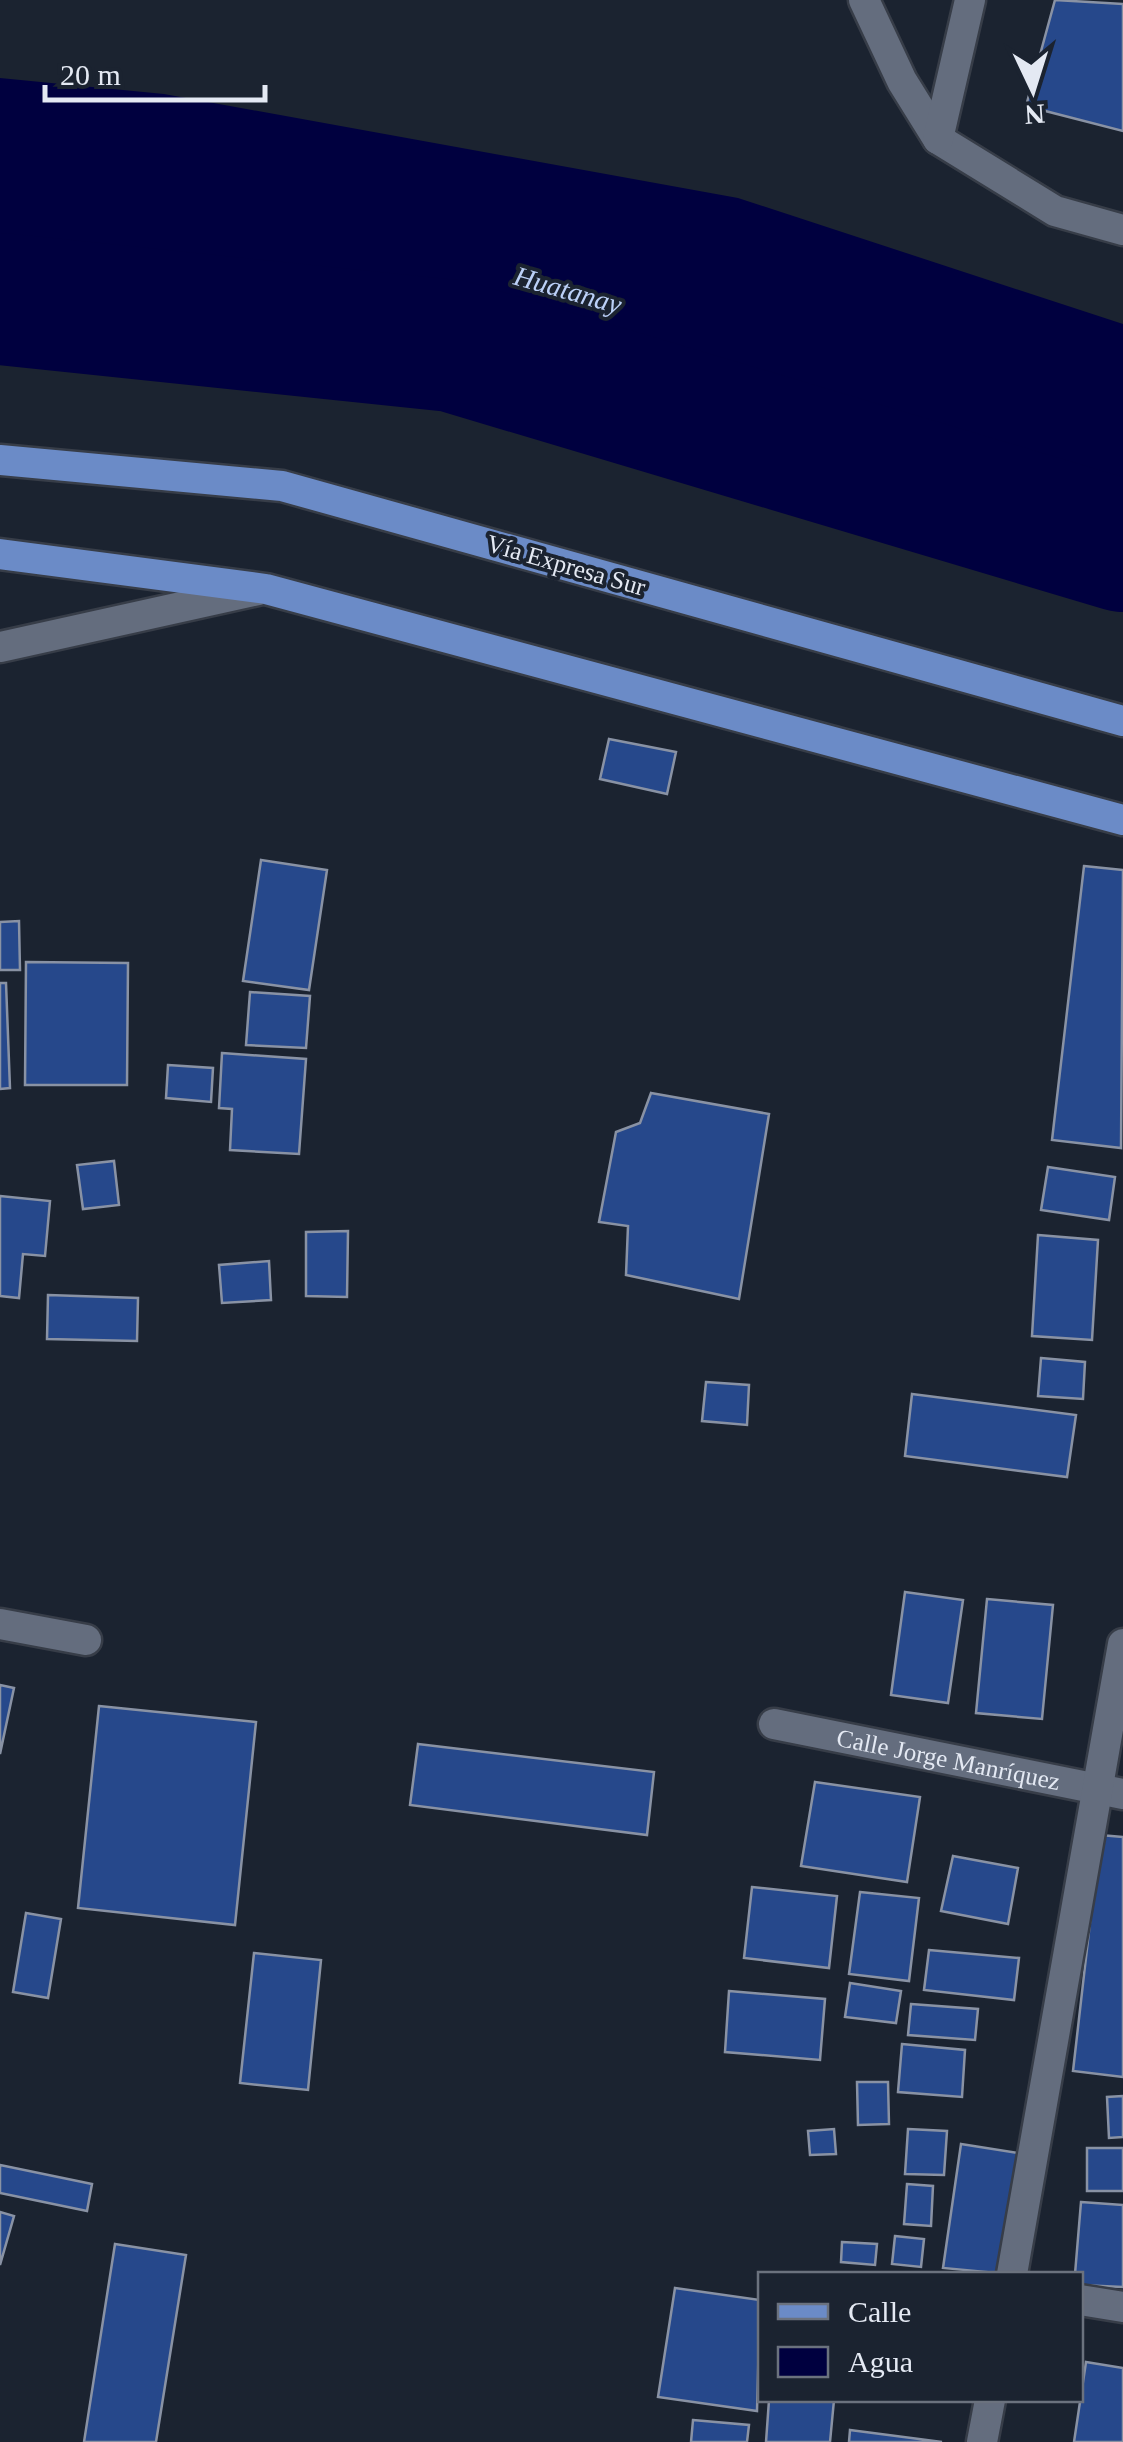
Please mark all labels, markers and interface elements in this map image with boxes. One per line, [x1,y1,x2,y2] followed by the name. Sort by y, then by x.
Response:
[45,40,265,102] scale bar
[983,40,1083,140] north arrow
[60,58,121,91] text: 20 m
[1024,98,1046,131] text: N
[510,260,626,320] water label: Huatanay
[484,529,649,601] street label: Vía Expresa Sur
[834,1723,1063,1795] street label: Calle Jorge Manríquez
[758,2272,1083,2402] legend
[848,2295,911,2328] text: Calle
[848,2345,913,2378] text: Agua

